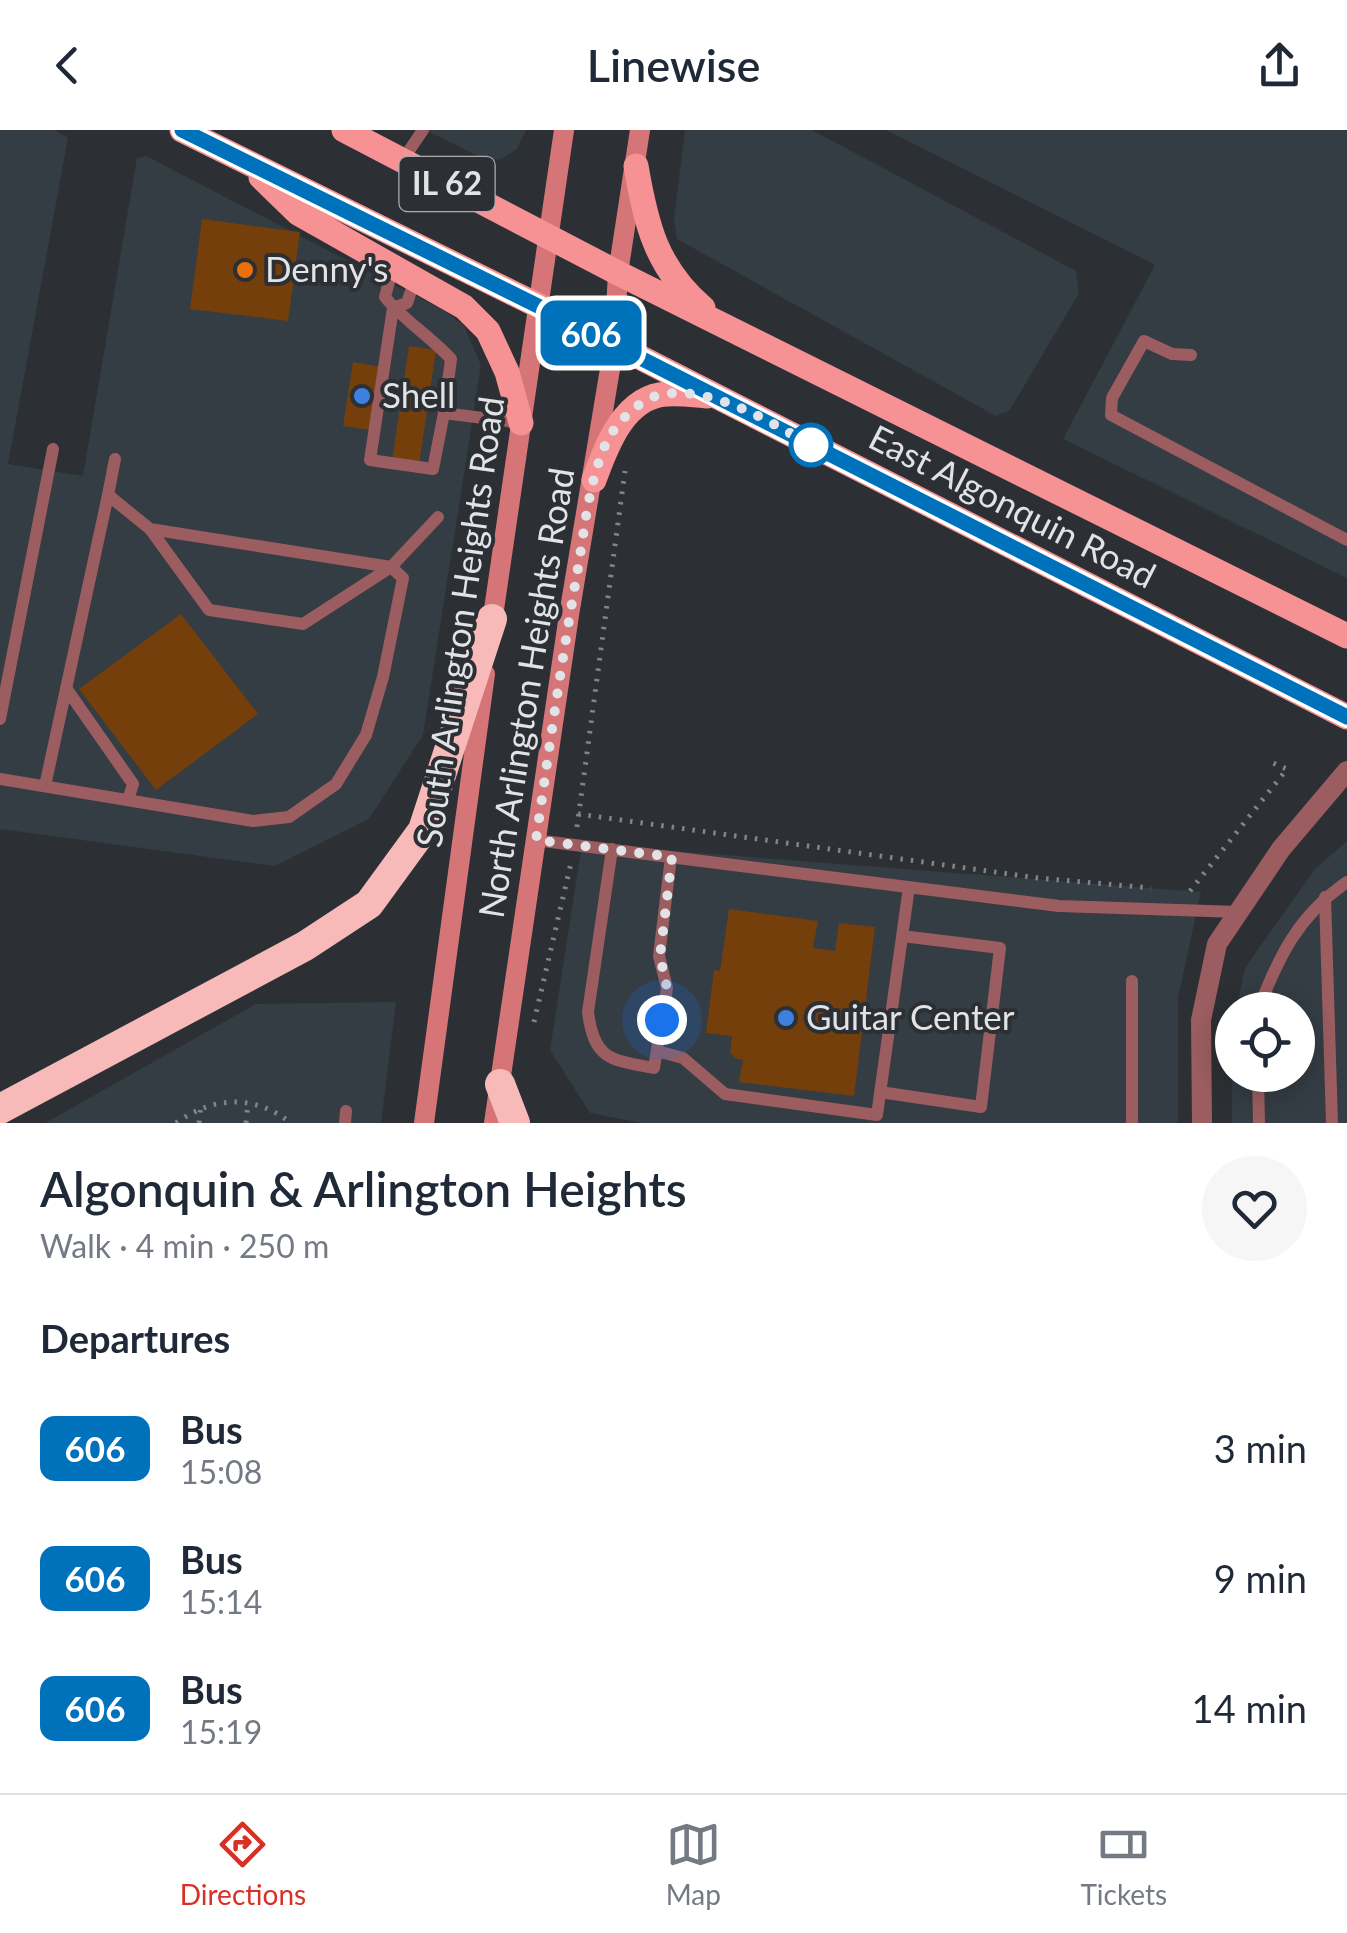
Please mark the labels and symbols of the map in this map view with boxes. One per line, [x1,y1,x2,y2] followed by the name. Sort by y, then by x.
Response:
[400,157,494,211] road number: IL 62
[265,247,389,289] place label: Denny's
[234,259,256,281] marker: Denny's
[534,300,648,366] line badge: 606
[382,373,455,415] place label: Shell
[351,385,373,407] marker: Shell
[407,394,511,850] street label: South Arlington Heights Road
[863,415,1163,596] street label: East Algonquin Road
[790,424,832,466] unlabelled marker
[469,465,581,921] street label: North Arlington Heights Road
[637,995,687,1045] your location
[806,995,1015,1037] place label: Guitar Center
[775,1007,797,1029] marker: Guitar Center

